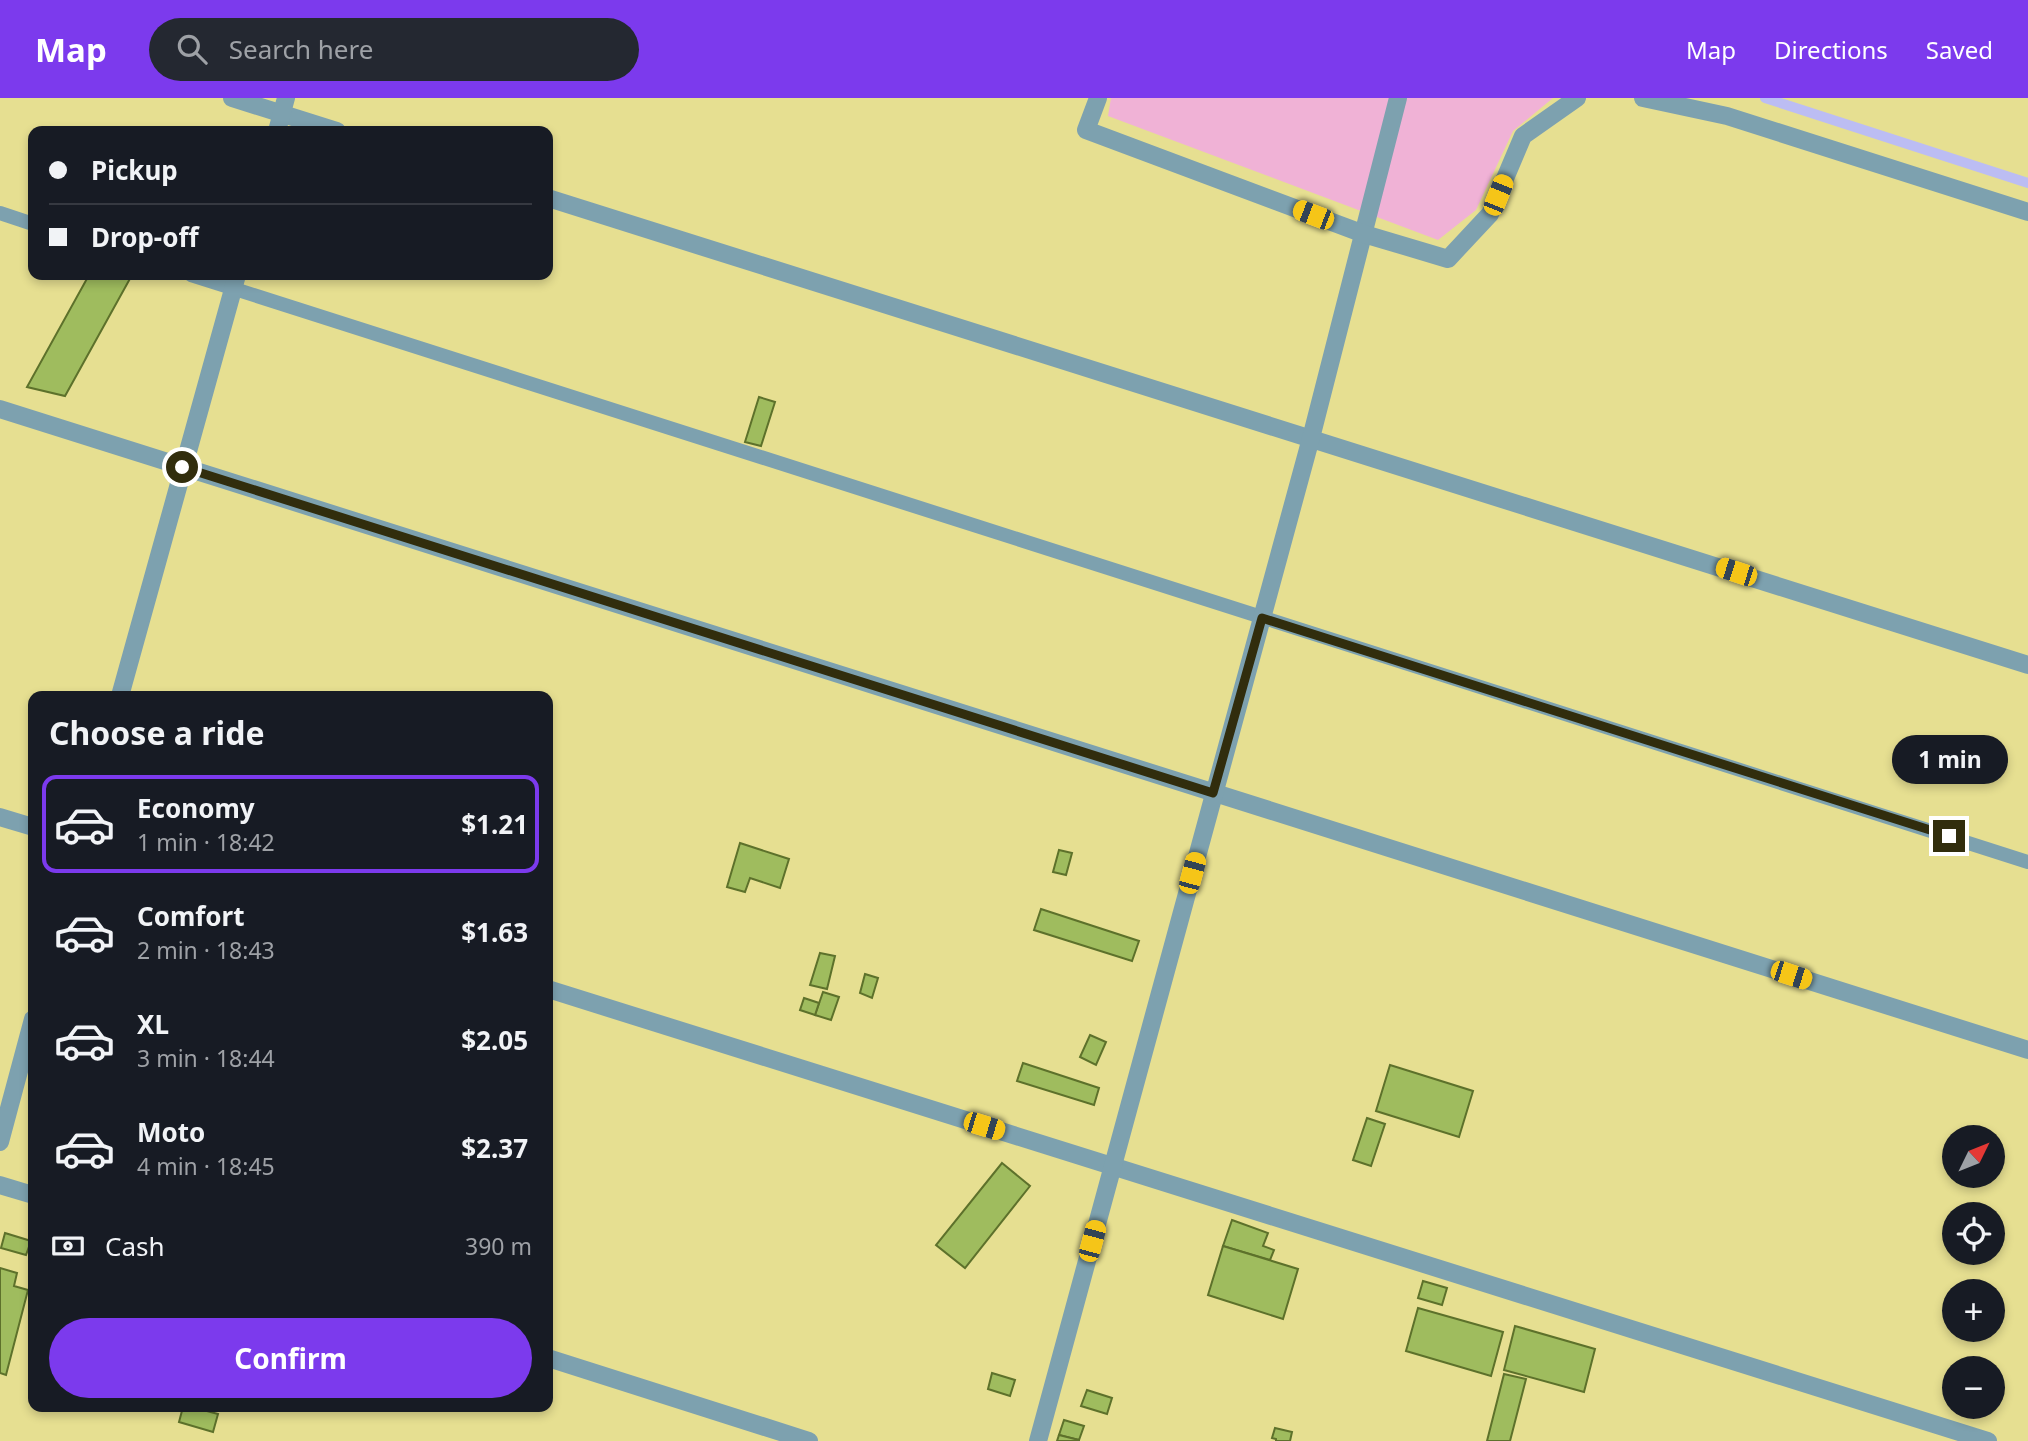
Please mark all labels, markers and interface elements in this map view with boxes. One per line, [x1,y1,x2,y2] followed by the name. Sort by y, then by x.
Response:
[149,18,639,81] search box
[35,27,107,72] text: Map
[173,30,211,68] icon: search
[229,31,373,67] text: Search here
[1686,33,1736,66] text: Map
[1774,33,1888,66] text: Directions
[1926,33,1993,66] text: Saved
[91,152,178,188] text: Pickup
[1481,172,1516,218] car
[1290,198,1337,232] car
[91,219,198,255] text: Drop-off
[166,451,198,483] route start
[1713,556,1760,588] car
[49,711,265,754] text: Choose a ride
[1891,734,2007,784] callout: 1 min
[1918,743,1982,775] text: 1 min
[137,790,255,826] text: Economy
[53,793,116,856] icon: car
[461,806,528,842] text: $1.21
[1933,820,1965,852] route end
[137,826,275,858] text: 1 min · 18:42
[1177,850,1208,896] car
[137,898,245,934] text: Comfort
[53,901,116,964] icon: car
[461,914,528,950] text: $1.63
[137,934,275,966] text: 2 min · 18:43
[1768,959,1815,991] car
[137,1006,169,1042] text: XL
[53,1009,116,1072] icon: car
[461,1022,528,1058] text: $2.05
[137,1042,275,1074] text: 3 min · 18:44
[961,1110,1008,1142] car
[137,1114,205,1150] text: Moto
[53,1117,116,1180] icon: car
[1942,1125,2006,1188] north arrow
[1942,1125,2005,1419] map controls
[461,1130,528,1166] text: $2.37
[137,1150,275,1182] text: 4 min · 18:45
[1942,1202,2005,1265] button: locate
[1077,1218,1108,1264] car
[49,1227,87,1265] icon: cash
[105,1228,165,1264] text: Cash
[465,1230,532,1262] text: 390 m
[1942,1279,2005,1342] button: +
[49,1318,532,1398] button: Confirm
[1942,1356,2005,1419] button: −

